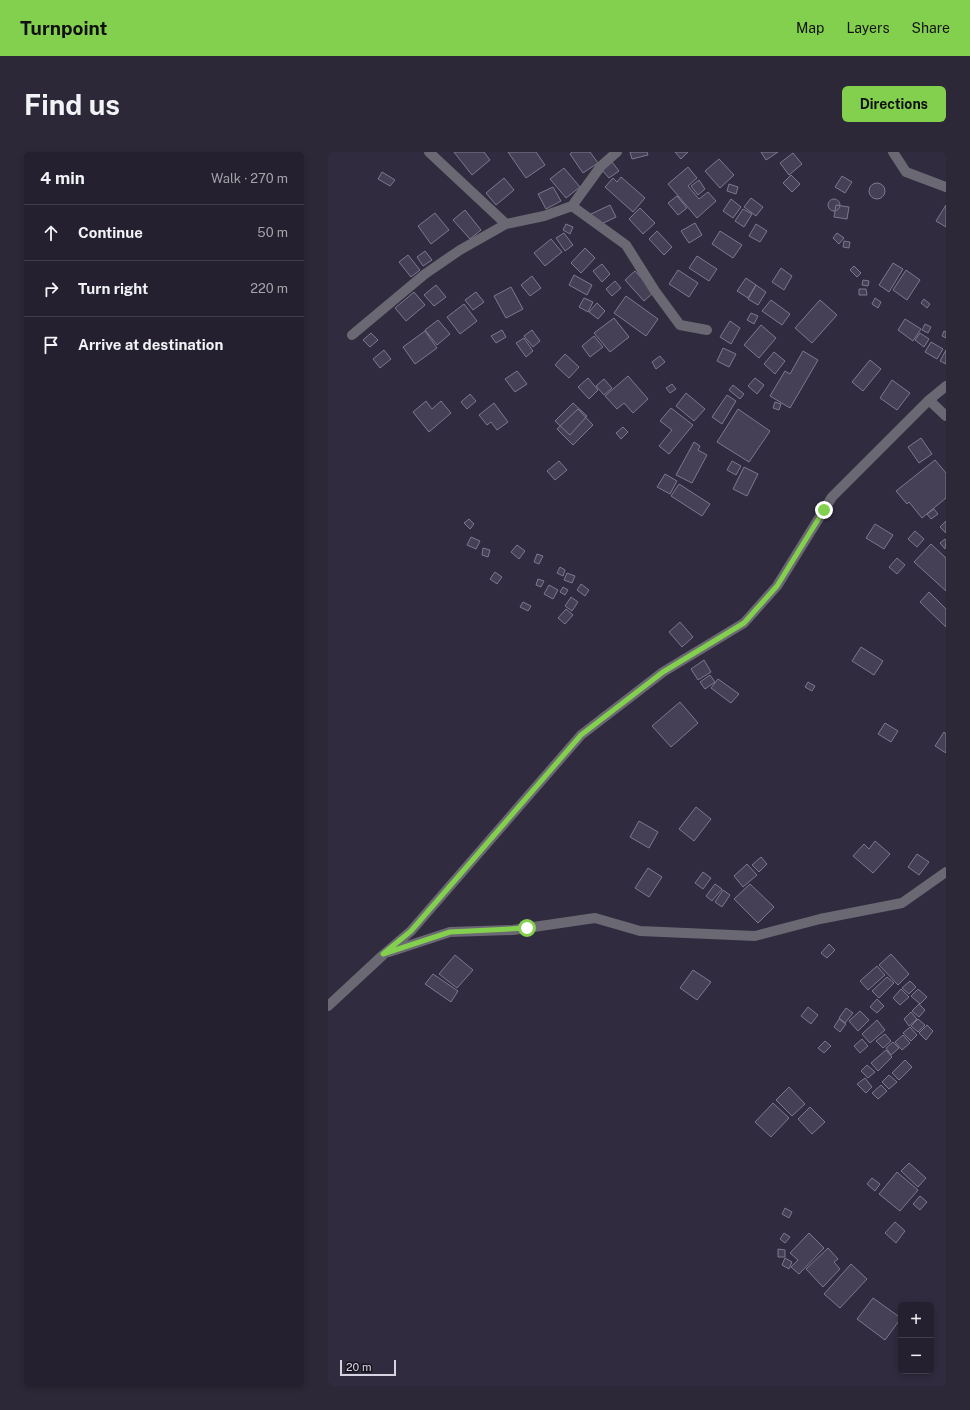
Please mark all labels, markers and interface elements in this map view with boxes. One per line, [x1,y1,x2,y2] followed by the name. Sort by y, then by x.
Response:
[20,17,107,39] text: Turnpoint
[796,20,824,36] text: Map
[846,20,890,36] text: Layers
[912,20,950,36] text: Share
[842,86,946,122] button: Directions
[24,88,120,121] text: Find us
[40,168,85,188] text: 4 min
[211,171,288,186] text: Walk · 270 m
[40,222,62,244] icon: ahead
[78,224,143,241] text: Continue
[257,225,288,240] text: 50 m
[40,278,62,300] icon: right
[78,280,148,297] text: Turn right
[250,281,288,296] text: 220 m
[40,334,62,356] icon: arrive
[78,336,223,353] text: Arrive at destination
[815,501,833,519] route end
[518,919,536,937] route start
[898,1302,934,1374] map controls
[898,1302,934,1338] button: +
[898,1338,934,1374] button: −
[340,1358,396,1377] scale bar
[346,1361,371,1373] text: 20 m

